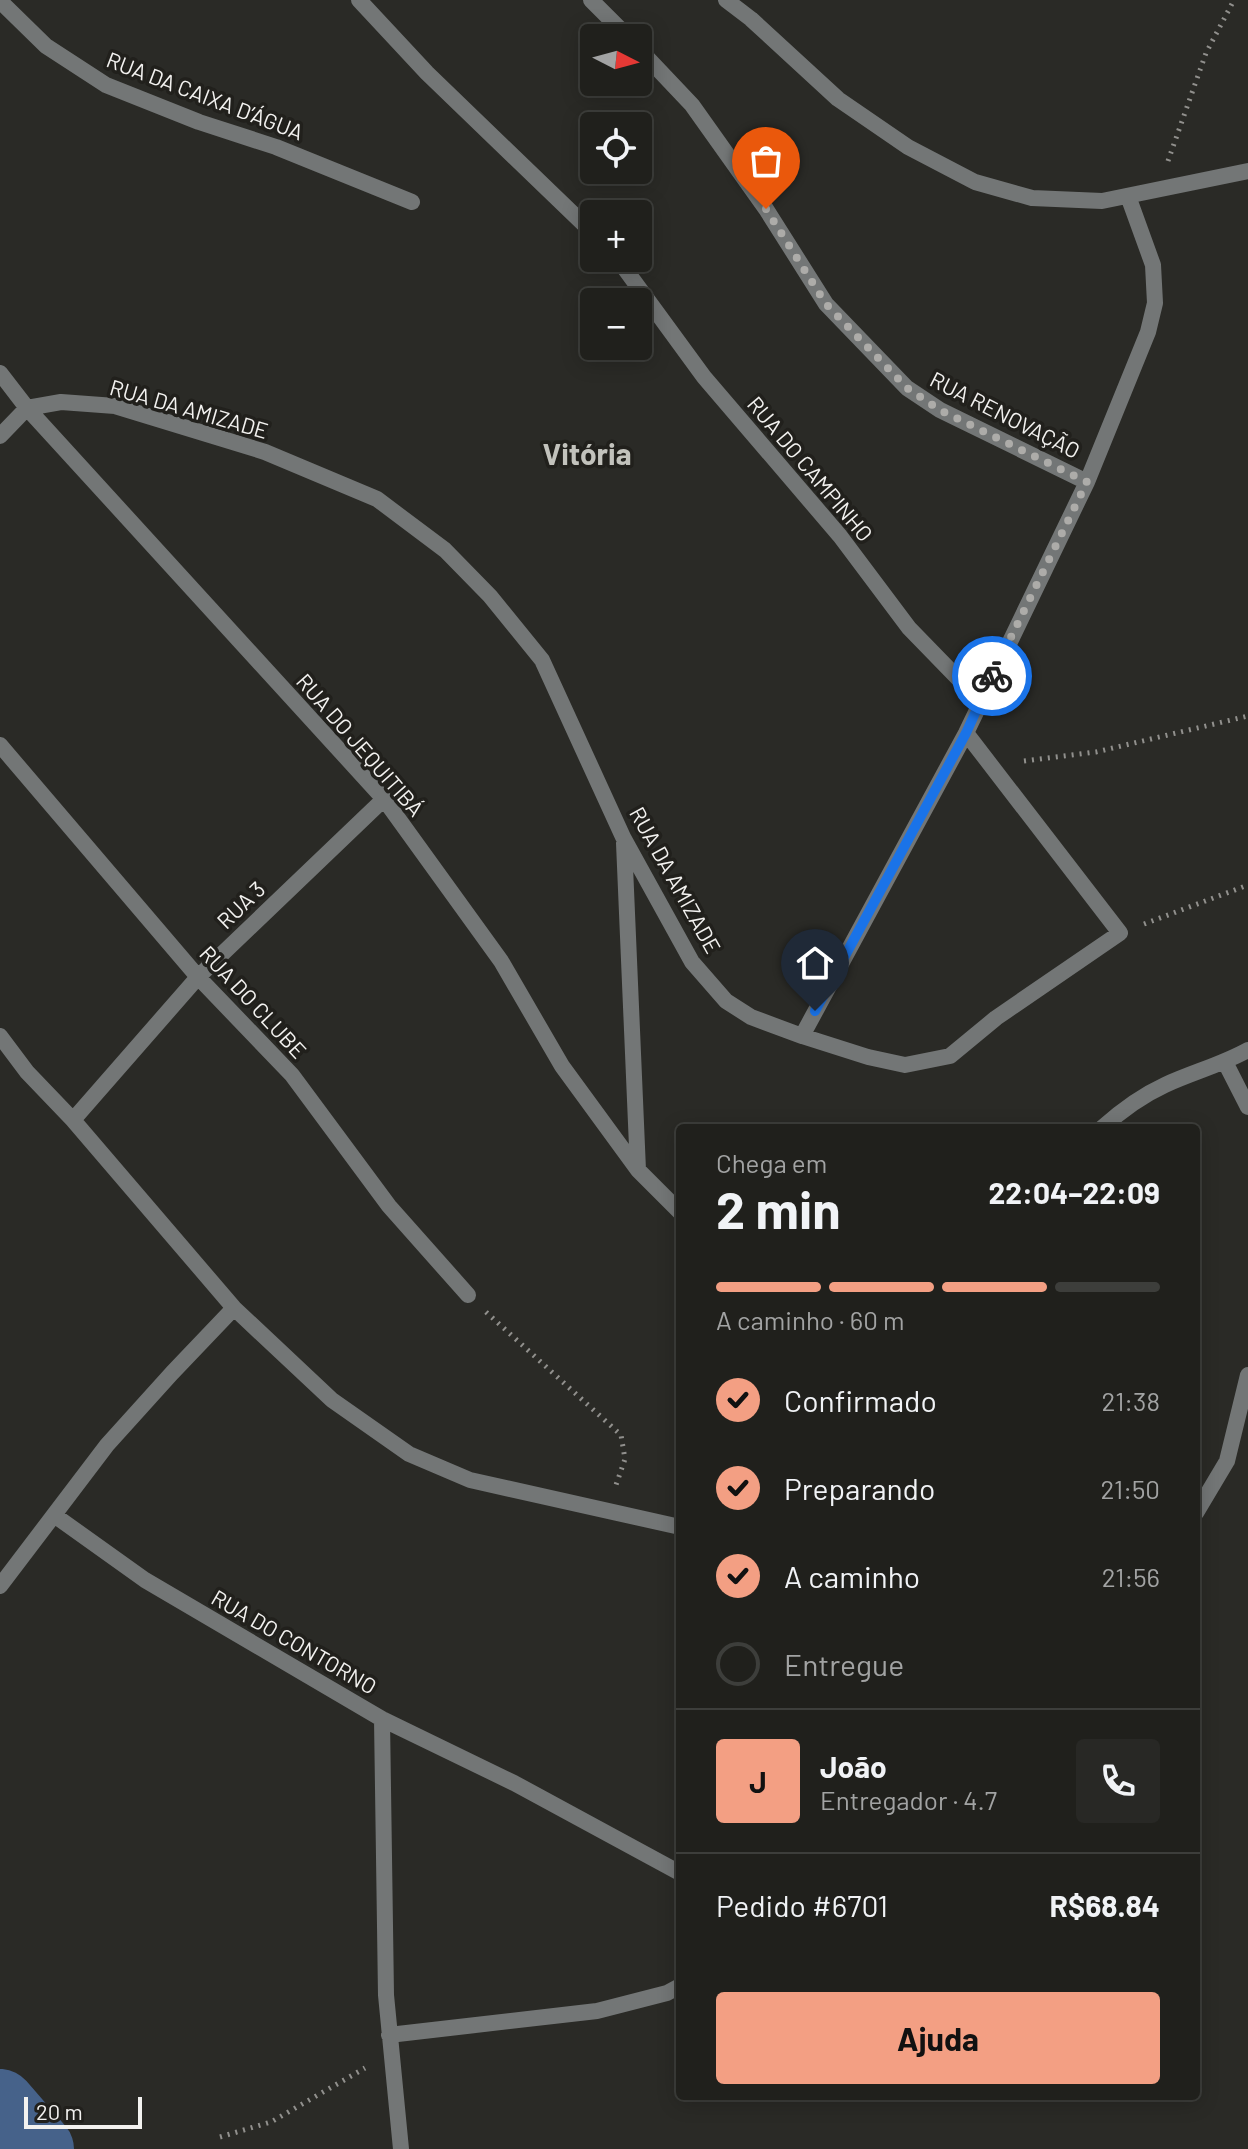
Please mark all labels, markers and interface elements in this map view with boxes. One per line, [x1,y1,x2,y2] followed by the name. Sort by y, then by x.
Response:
[580,24,652,96] north arrow
[580,24,652,360] map controls
[103,46,307,145] street label: RUA DA CAIXA D’ÁGUA
[580,112,652,184] button: locate
[732,127,800,209] pin
[744,139,788,183] icon: bag
[580,200,652,272] button: +
[580,288,652,360] button: −
[926,365,1085,463] street label: RUA RENOVAÇÃO
[107,373,271,443] street label: RUA DA AMIZADE
[743,391,879,546] street label: RUA DO CAMPINHO
[543,435,631,471] district label: Vitória
[952,636,1032,716] courier
[970,654,1014,698] icon: bike
[292,668,430,821] street label: RUA DO JEQUITIBÁ
[625,802,727,957] street label: RUA DA AMIZADE
[211,875,270,933] street label: RUA 3
[781,929,849,1011] pin
[195,940,312,1063] street label: RUA DO CLUBE
[793,941,837,985] icon: home
[716,1147,827,1178] text: Chega em
[988,1174,1160,1210] text: 22:04–22:09
[716,1177,841,1239] text: 2 min
[716,1304,905,1335] text: A caminho · 60 m
[716,1378,760,1422] icon: check
[784,1382,937,1418] text: Confirmado
[1102,1385,1160,1416] text: 21:38
[716,1466,760,1510] icon: check
[784,1470,935,1506] text: Preparando
[1100,1473,1160,1504] text: 21:50
[716,1554,760,1598] icon: check
[784,1558,920,1594] text: A caminho
[1102,1561,1160,1592] text: 21:56
[207,1583,382,1699] street label: RUA DO CONTORNO
[784,1646,904,1682] text: Entregue
[1076,1739,1160,1823] button: phone
[820,1748,887,1784] text: João
[749,1763,767,1799] text: J
[820,1784,997,1815] text: Entregador · 4.7
[716,1887,888,1923] text: Pedido #6701
[1050,1887,1160,1923] text: R$68.84
[716,1992,1160,2084] button: Ajuda
[24,2093,142,2129] scale bar
[36,2098,83,2124] text: 20 m

